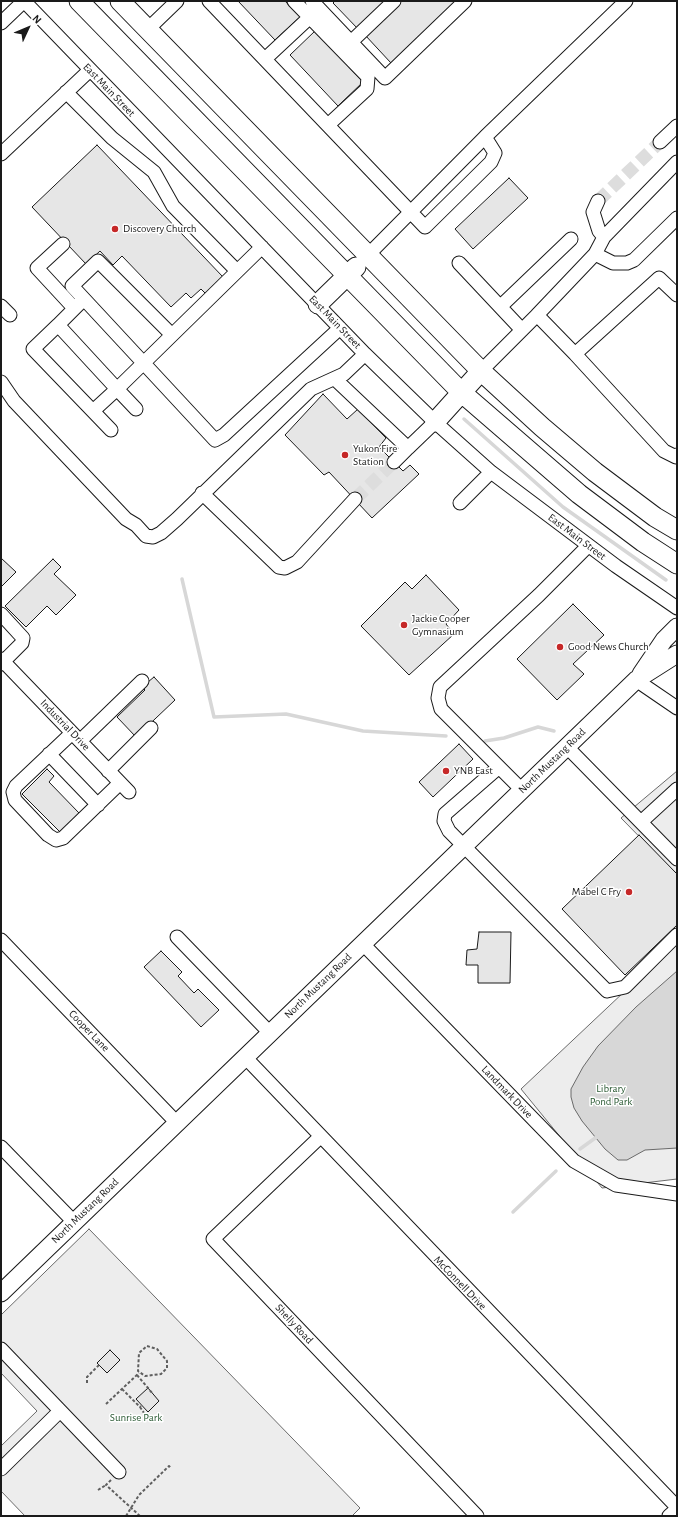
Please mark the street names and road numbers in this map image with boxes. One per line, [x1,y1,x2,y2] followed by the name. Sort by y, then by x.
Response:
[80,61,138,119] street label: East Main Street
[306,293,364,351] street label: East Main Street
[545,511,609,563] street label: East Main Street
[37,697,93,753] street label: Industrial Drive
[516,726,588,796] street label: North Mustang Road
[282,951,354,1021] street label: North Mustang Road
[66,1007,112,1055] street label: Cooper Lane
[479,1063,535,1121] street label: Landmark Drive
[49,1176,121,1246] street label: North Mustang Road
[431,1253,489,1313] street label: McConnell Drive
[272,1301,316,1347] street label: Shelly Road

